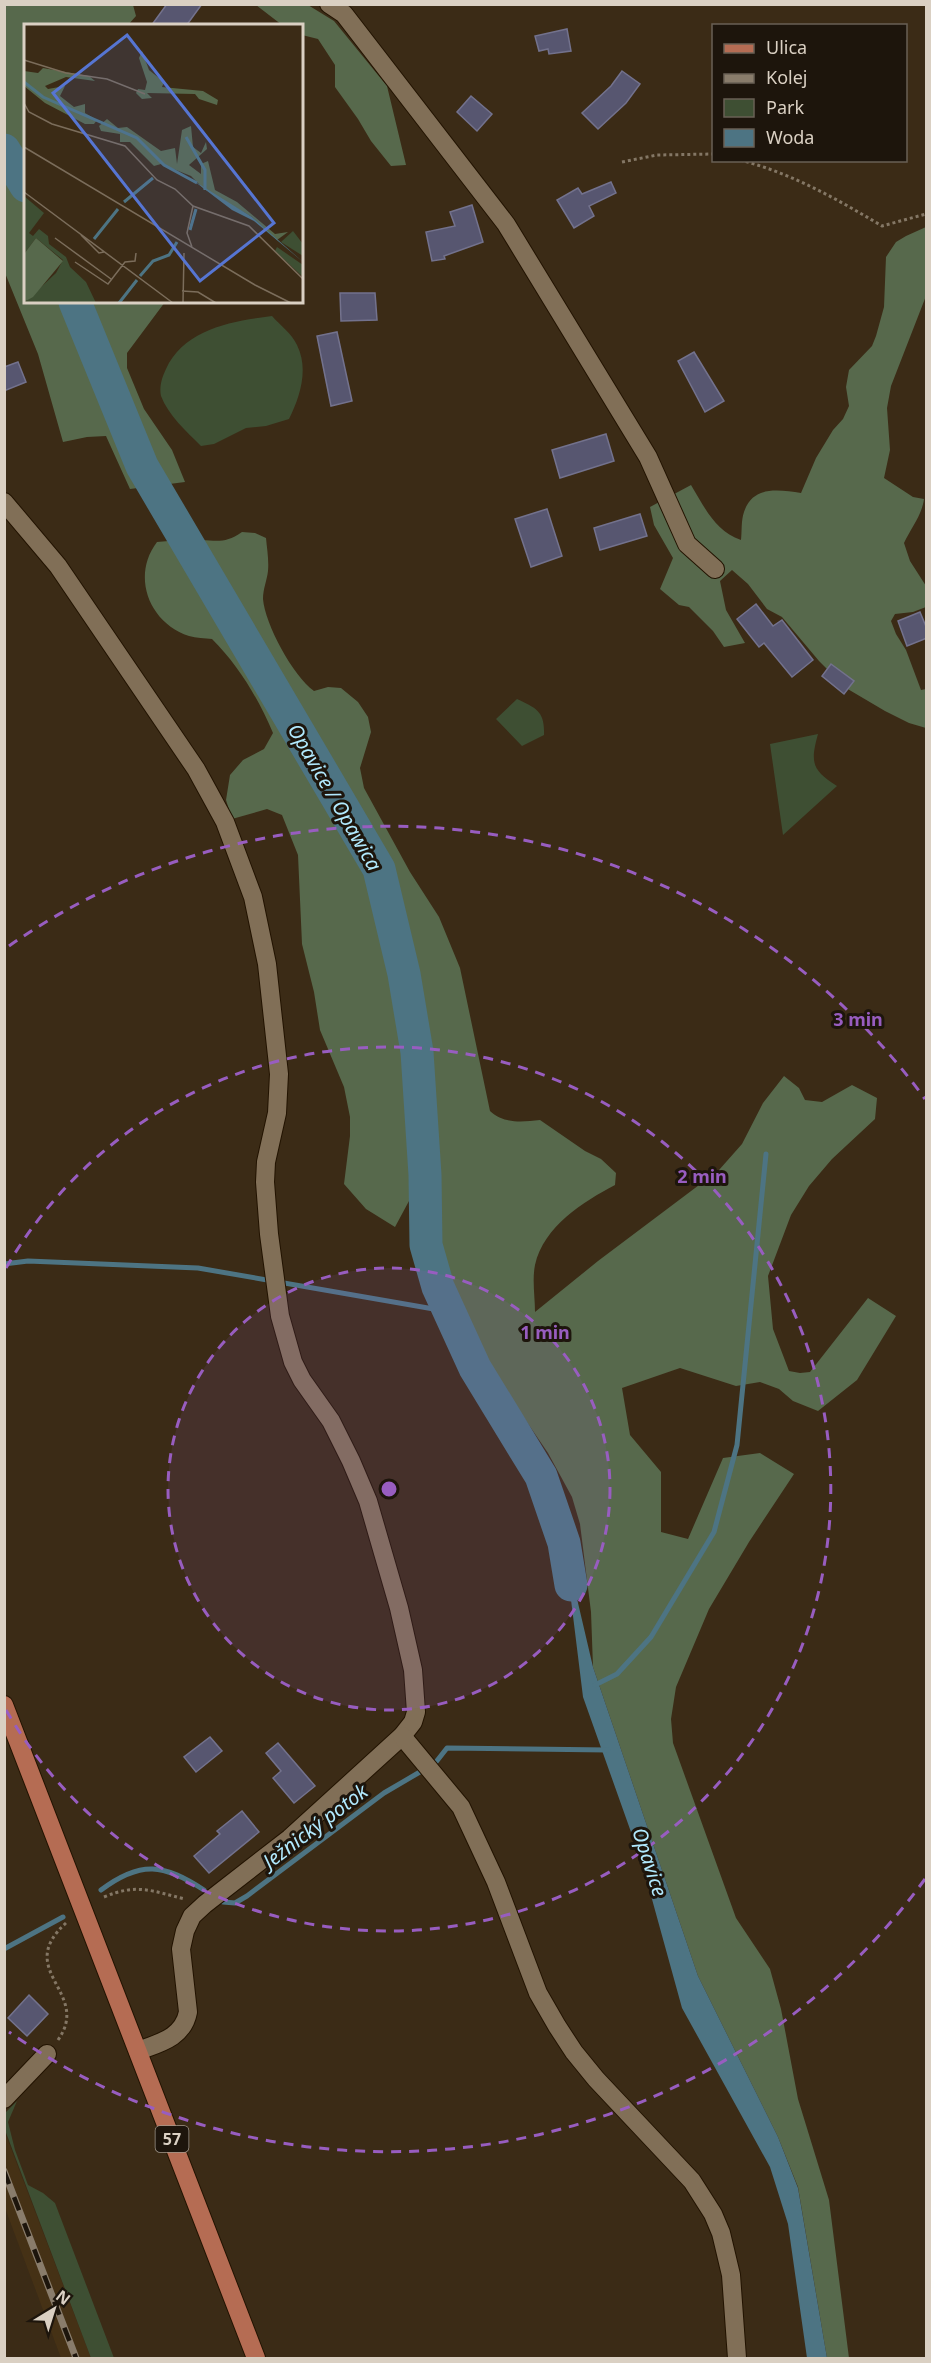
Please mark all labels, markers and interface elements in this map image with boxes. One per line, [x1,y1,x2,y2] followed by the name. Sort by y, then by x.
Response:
[24,24,303,303] inset map
[712,24,907,162] legend
[766,35,807,59] text: Ulica
[766,65,807,89] text: Kolej
[766,95,804,119] text: Park
[766,125,814,149] text: Woda
[282,718,388,876] water label: Opavice / Opawica
[833,1007,883,1031] text: 3 min
[677,1164,727,1188] text: 2 min
[520,1320,570,1344] text: 1 min
[379,1479,399,1499] centre of rings
[254,1777,374,1877] water label: Ježnický potok
[626,1824,674,1900] water label: Opavice
[156,2126,188,2152] road number: 57
[24,2279,84,2339] north arrow
[51,2285,75,2310] text: N

